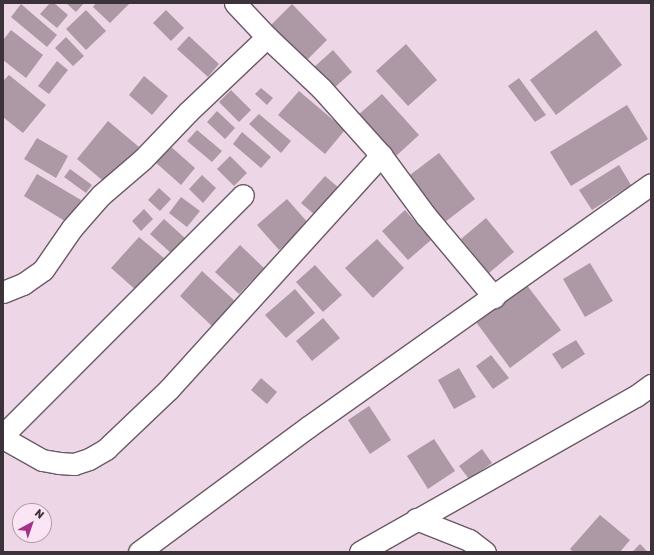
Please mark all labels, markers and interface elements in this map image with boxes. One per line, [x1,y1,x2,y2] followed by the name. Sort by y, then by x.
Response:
[12,503,52,543] north arrow
[32,507,47,522] text: N

